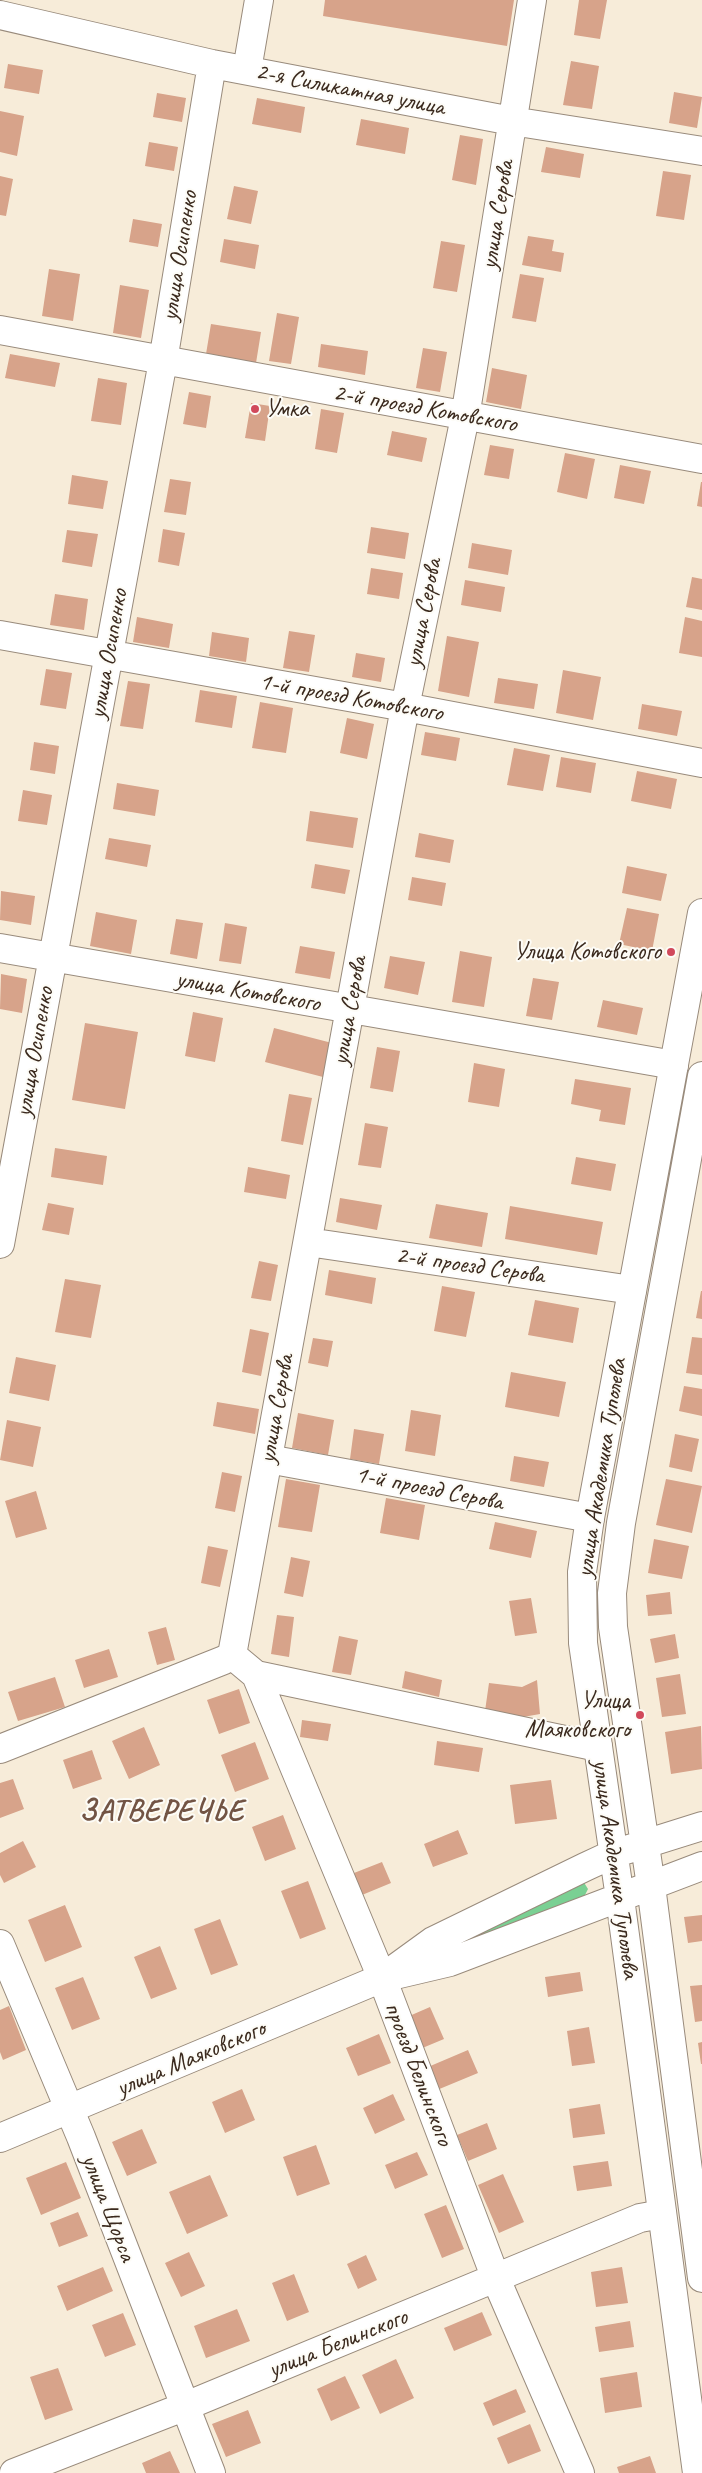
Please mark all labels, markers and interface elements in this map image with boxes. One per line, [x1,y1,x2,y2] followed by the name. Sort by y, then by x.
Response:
[253,57,447,123] street label: 2-я Силикатная улица
[475,158,521,272] street label: улица Серова
[155,189,205,323] street label: улица Осипенко
[331,378,519,440] street label: 2-й проезд Котовского
[265,394,309,424] place label: Умка
[249,403,261,415] marker: Умка
[399,556,449,670] street label: улица Серова
[83,587,135,721] street label: улица Осипенко
[257,667,445,729] street label: 1-й проезд Котовского
[514,937,661,967] place label: Улица Котовского
[665,946,677,958] marker: Улица Котовского
[326,954,374,1068] street label: улица Серова
[173,965,323,1019] street label: улица Котовского
[9,985,61,1119] street label: улица Осипенко
[394,1241,546,1291] street label: 2-й проезд Серова
[253,1352,301,1466] street label: улица Серова
[570,1356,634,1580] street label: улица Академика Туполева
[353,1460,505,1518] street label: 1-й проезд Серова
[525,1686,630,1745] place label: Улица Маяковского
[634,1709,646,1721] marker: Улица Маяковского
[585,1757,645,1981] street label: улица Академика Туполева
[73,1794,251,1830] district label: ЗАТВЕРЕЧЬЕ
[377,1998,459,2150] street label: проезд Белинского
[112,2014,270,2104] street label: улица Маяковского
[74,2150,142,2266] street label: улица Щорса
[264,2302,412,2386] street label: улица Белинского

